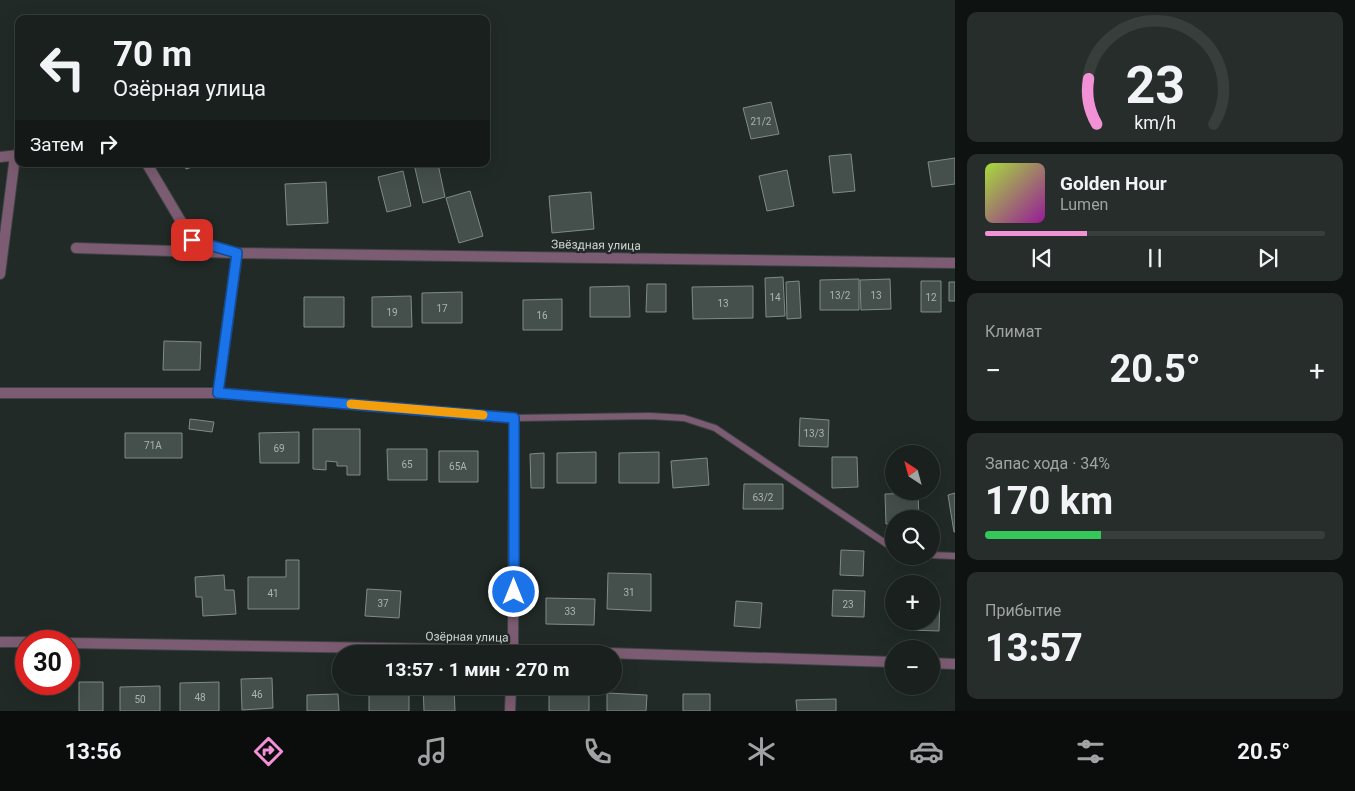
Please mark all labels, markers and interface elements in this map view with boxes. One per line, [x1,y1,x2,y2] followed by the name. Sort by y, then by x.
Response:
[113,34,192,75] text: 70 m
[30,35,95,100] icon: left
[1125,55,1185,116] text: 23
[113,76,266,101] text: Озёрная улица
[1134,112,1176,133] text: km/h
[751,116,772,127] house number: 21/2
[94,130,122,158] icon: right
[30,133,84,156] text: Затем
[1060,172,1167,195] text: Golden Hour
[1060,195,1108,214] text: Lumen
[171,219,213,261] pin
[178,226,206,254] icon: arrive
[551,237,641,253] street label: Звёздная улица
[1028,244,1056,272] icon: previous
[1141,244,1169,272] icon: pause
[1254,244,1282,272] icon: next
[830,290,851,301] house number: 13/2
[870,290,882,301] house number: 13
[769,292,781,303] house number: 14
[925,292,937,303] house number: 12
[717,298,729,309] house number: 13
[436,303,448,314] house number: 17
[386,307,398,318] house number: 19
[536,310,548,321] house number: 16
[985,322,1042,341] text: Климат
[1109,347,1201,391] text: 20.5°
[985,354,1001,387] text: −
[1309,354,1325,387] text: +
[804,428,825,439] house number: 13/3
[144,440,162,451] house number: 71А
[273,443,285,454] house number: 69
[885,445,940,500] north arrow
[885,445,940,695] map controls
[985,454,1110,473] text: Запас хода · 34%
[401,459,413,470] house number: 65
[449,461,467,472] house number: 65А
[985,479,1113,523] text: 170 km
[753,492,774,503] house number: 63/2
[885,510,940,565] button: search
[487,565,539,617] position arrow
[885,575,940,630] button: +
[623,587,635,598] house number: 31
[267,588,279,599] house number: 41
[377,598,389,609] house number: 37
[842,599,854,610] house number: 23
[985,601,1061,620] text: Прибытие
[564,606,576,617] house number: 33
[985,626,1083,670] text: 13:57
[425,629,509,645] street label: Озёрная улица
[15,630,80,695] speed limit sign: 30
[885,640,940,695] button: −
[385,658,569,681] text: 13:57 · 1 мин · 270 m
[251,689,263,700] house number: 46
[194,692,206,703] house number: 48
[134,694,146,705] house number: 50
[251,734,286,769] icon: directions
[415,734,450,769] icon: music
[580,734,615,769] icon: phone
[744,734,779,769] icon: climate
[909,734,944,769] icon: car
[1073,734,1108,769] icon: filters
[65,739,121,764] text: 13:56
[1237,739,1290,764] text: 20.5°

